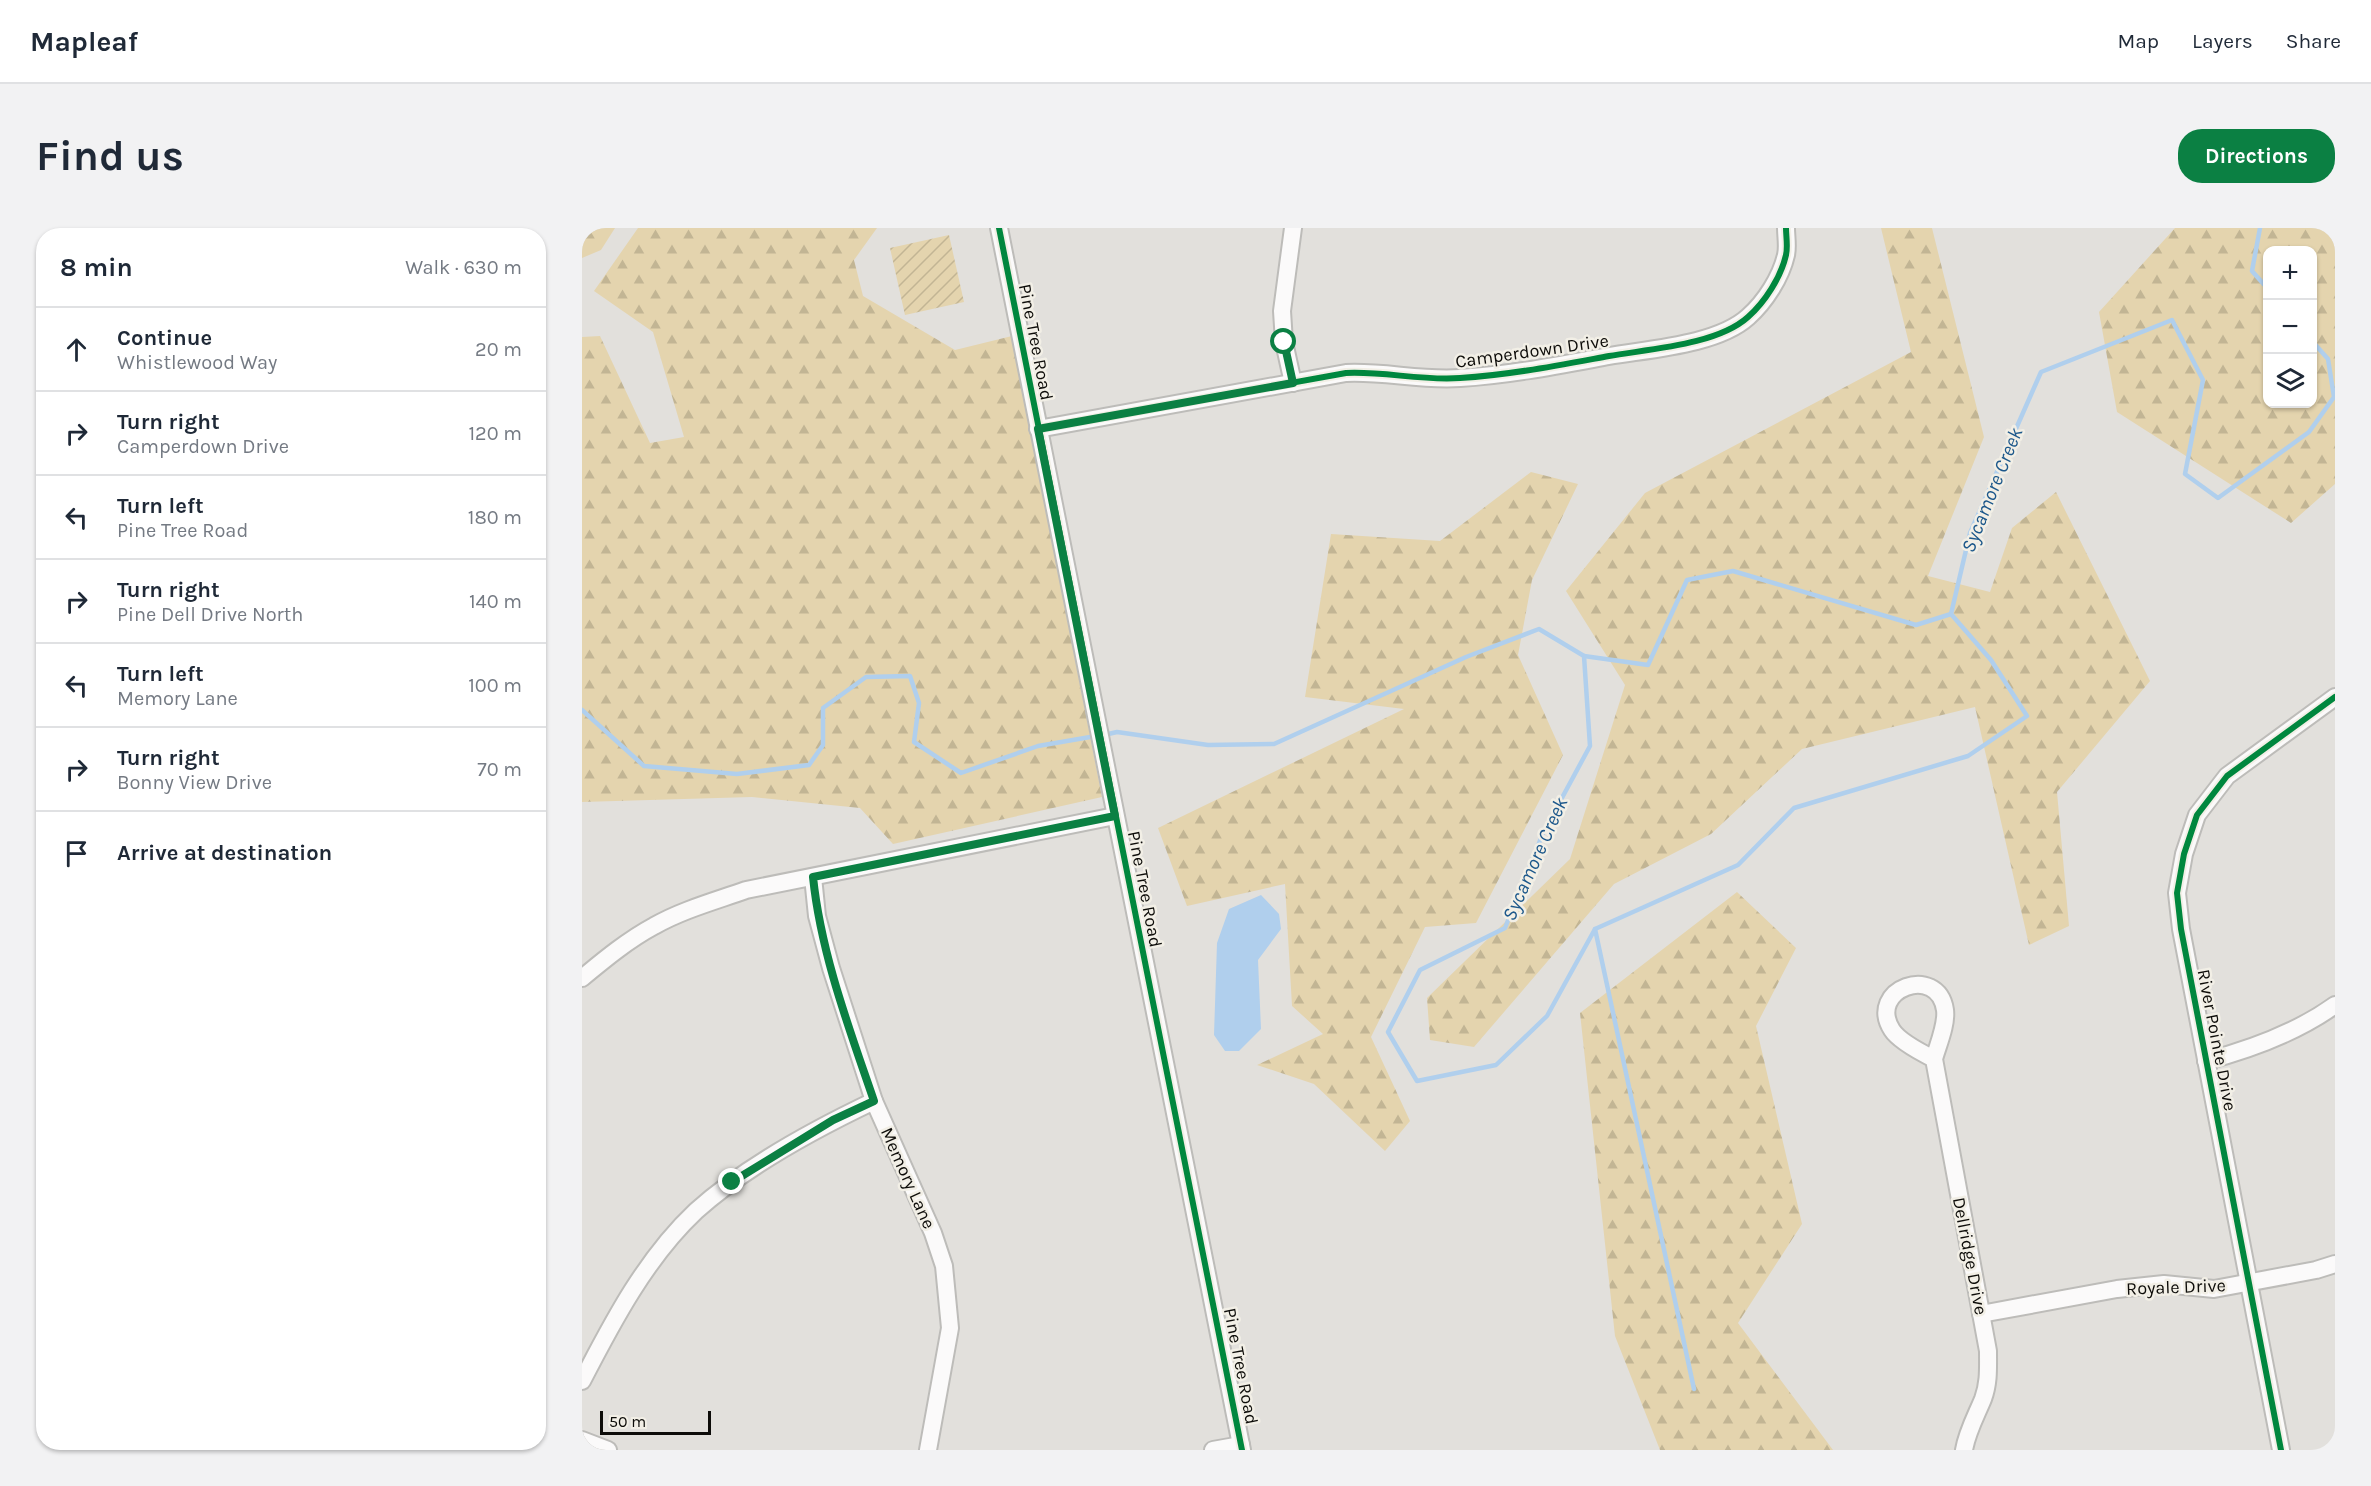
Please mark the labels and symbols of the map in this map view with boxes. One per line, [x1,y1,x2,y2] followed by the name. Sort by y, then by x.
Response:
[1014,282,1058,402] street label: Pine Tree Road
[1270,328,1296,354] route start
[1454,329,1610,373] street label: Camperdown Drive
[1957,423,2028,556] water label: Sycamore Creek
[1498,793,1573,924] water label: Sycamore Creek
[1123,829,1167,949] street label: Pine Tree Road
[2192,967,2242,1113] street label: River Pointe Drive
[876,1124,940,1232] street label: Memory Lane
[718,1168,744,1194] route end
[1948,1195,1992,1317] street label: Dellridge Drive
[2126,1274,2226,1300] street label: Royale Drive
[1219,1306,1263,1426] street label: Pine Tree Road
[600,1408,711,1436] scale bar

